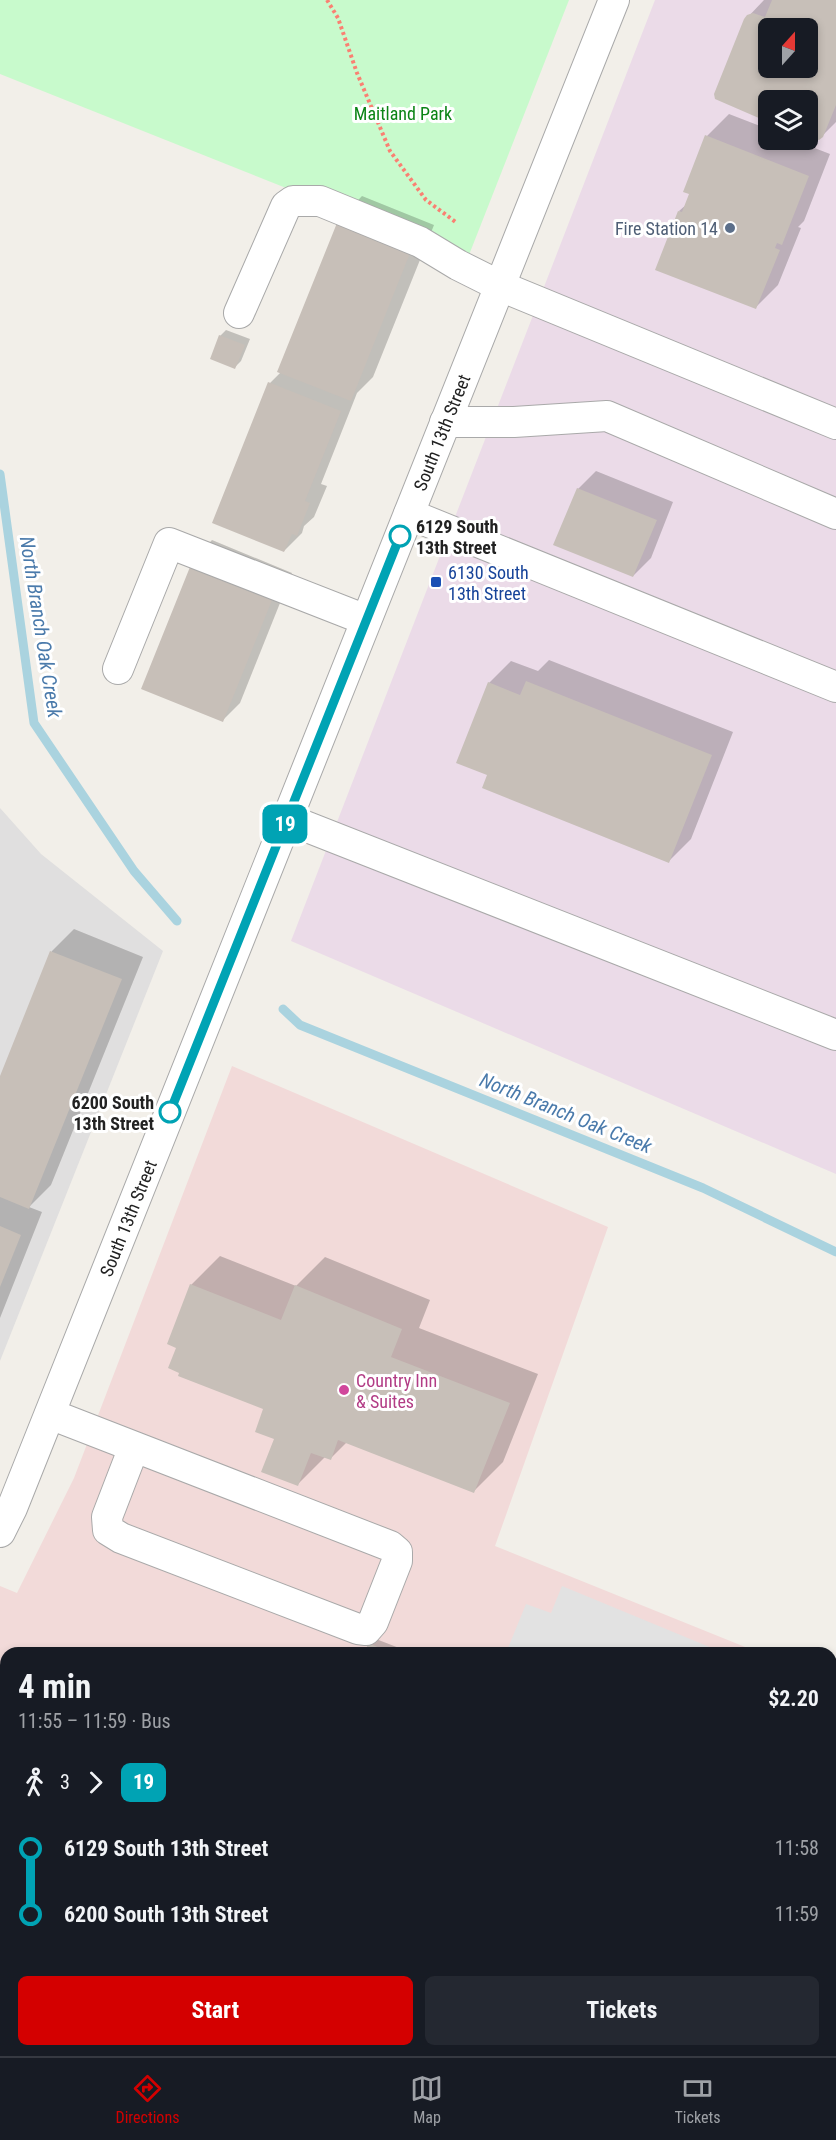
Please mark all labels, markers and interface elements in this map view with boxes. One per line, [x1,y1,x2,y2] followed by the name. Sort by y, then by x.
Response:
[758,18,818,78] north arrow
[758,18,818,150] map controls
[758,90,818,150] button: layers
[354,103,452,124] park label: Maitland Park
[615,218,718,239] place label: Fire Station 14
[723,221,737,235] marker: Fire Station 14
[409,371,474,494] street label: South 13th Street
[416,516,498,558] place label: 6129 South 13th Street
[389,525,411,547] marker: 6129 South 13th Street
[15,535,67,721] water label: North Branch Oak Creek
[448,562,529,604] place label: 6130 South 13th Street
[429,575,443,589] marker: 6130 South 13th Street
[258,804,312,844] line badge: 19
[274,812,296,836] text: 19
[476,1068,657,1159] water label: North Branch Oak Creek
[72,1092,154,1134] place label: 6200 South 13th Street
[159,1101,181,1123] marker: 6200 South 13th Street
[95,1157,160,1279] street label: South 13th Street
[356,1370,437,1412] place label: Country Inn & Suites
[337,1383,351,1397] marker: Country Inn & Suites
[18,1667,91,1706] text: 4 min
[768,1686,819,1711] text: $2.20
[18,1709,171,1733] text: 11:55 – 11:59 · Bus
[18,1766,51,1799] icon: walk
[79,1766,112,1799] icon: forward
[60,1770,70,1794] text: 3
[133,1770,154,1794] text: 19
[64,1836,268,1861] text: 6129 South 13th Street
[775,1836,819,1860] text: 11:58
[64,1902,268,1927] text: 6200 South 13th Street
[775,1902,819,1926] text: 11:59
[18,1976,413,2045] button: Start
[425,1976,819,2045] button: Tickets
[116,2072,179,2127] tab: Directions
[410,2072,443,2127] tab: Map
[674,2072,720,2127] tab: Tickets

